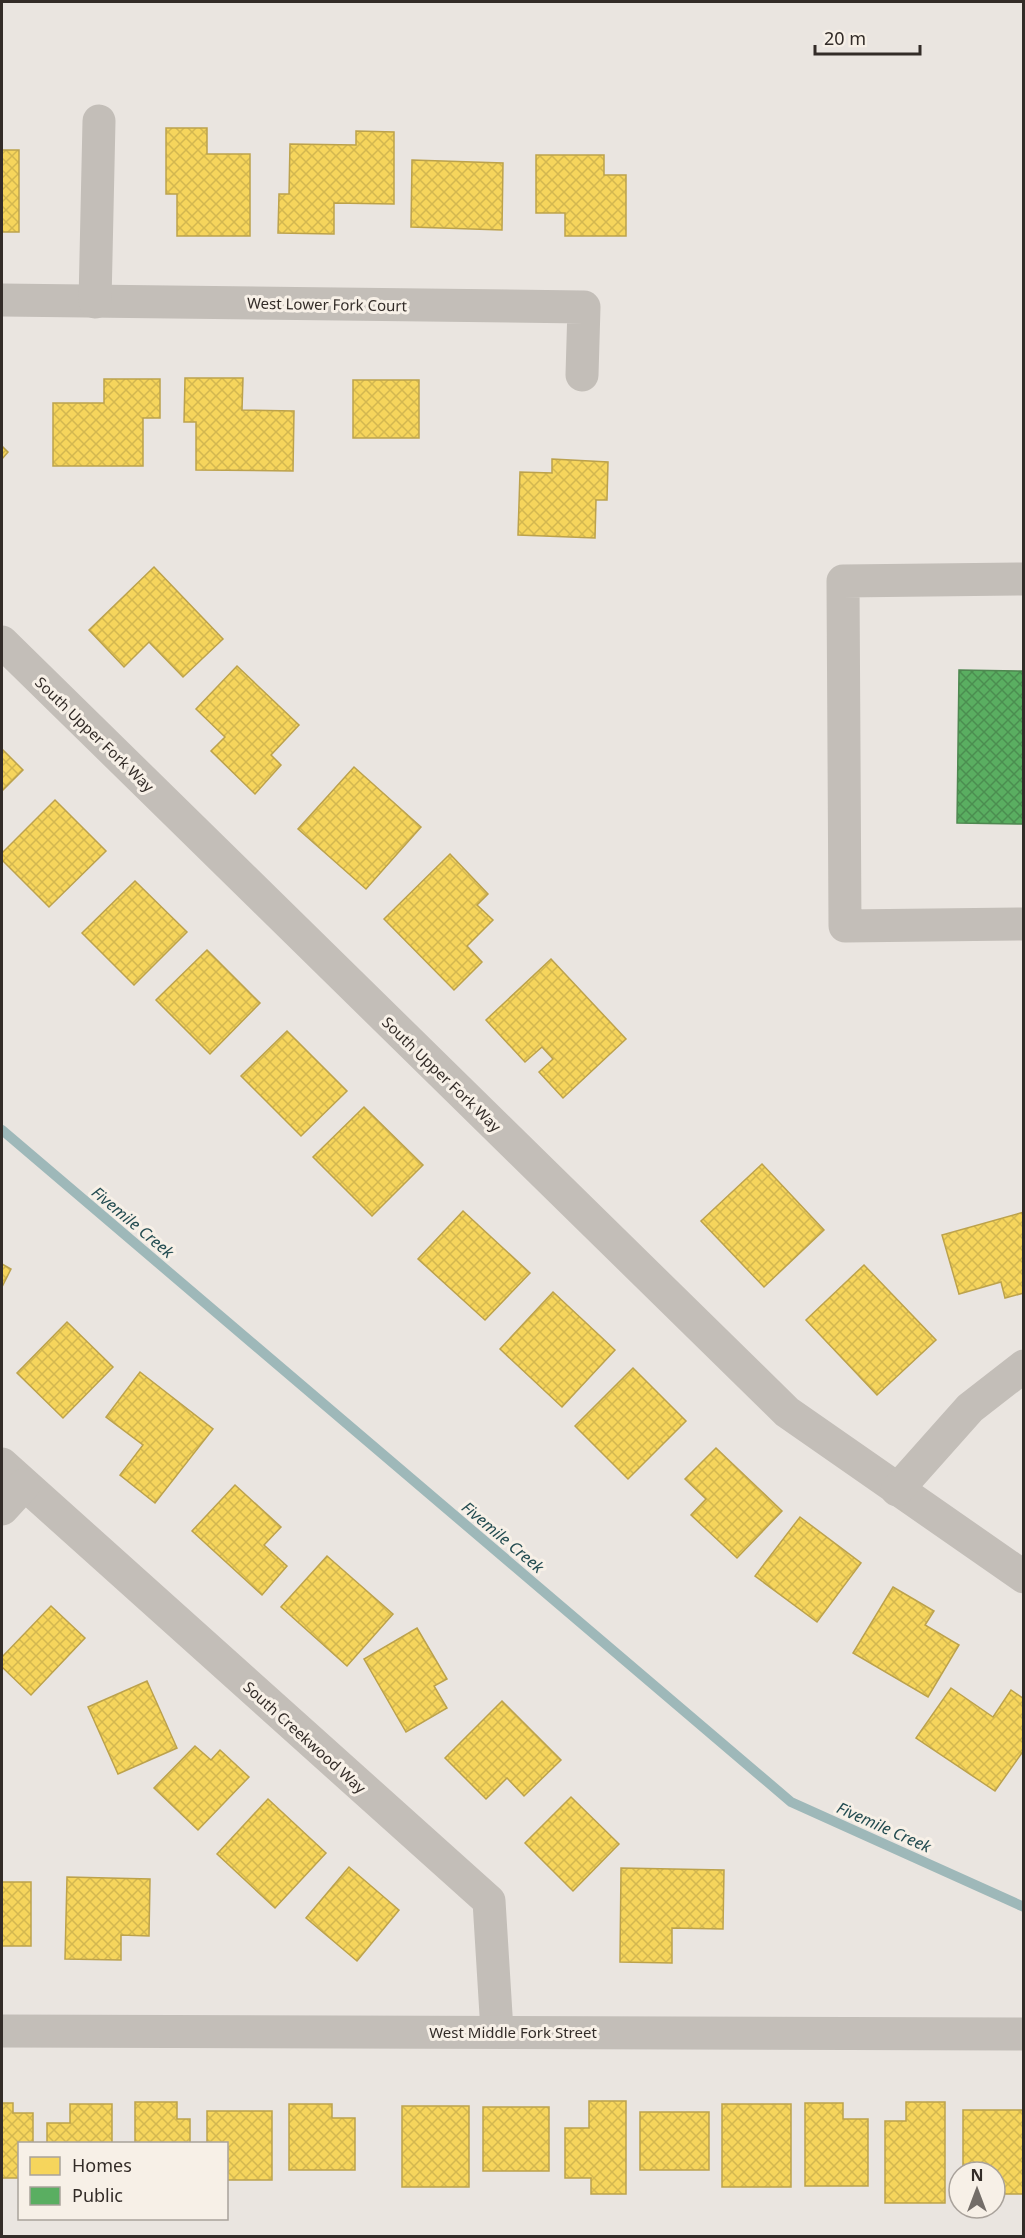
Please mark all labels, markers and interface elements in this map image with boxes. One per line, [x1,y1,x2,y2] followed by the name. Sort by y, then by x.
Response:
[815,18,920,56] scale bar
[824,26,866,50] text: 20 m
[247,293,408,315] street label: West Lower Fork Court
[31,672,159,796] street label: South Upper Fork Way
[378,1012,506,1136] street label: South Upper Fork Way
[87,1181,180,1264] water label: Fivemile Creek
[457,1496,550,1579] water label: Fivemile Creek
[240,1677,371,1798] street label: South Creekwood Way
[833,1796,936,1858] water label: Fivemile Creek
[429,2022,597,2042] street label: West Middle Fork Street
[18,2142,228,2220] legend
[72,2153,132,2177] text: Homes
[947,2160,1007,2220] north arrow
[970,2164,984,2186] text: N
[72,2183,123,2207] text: Public

